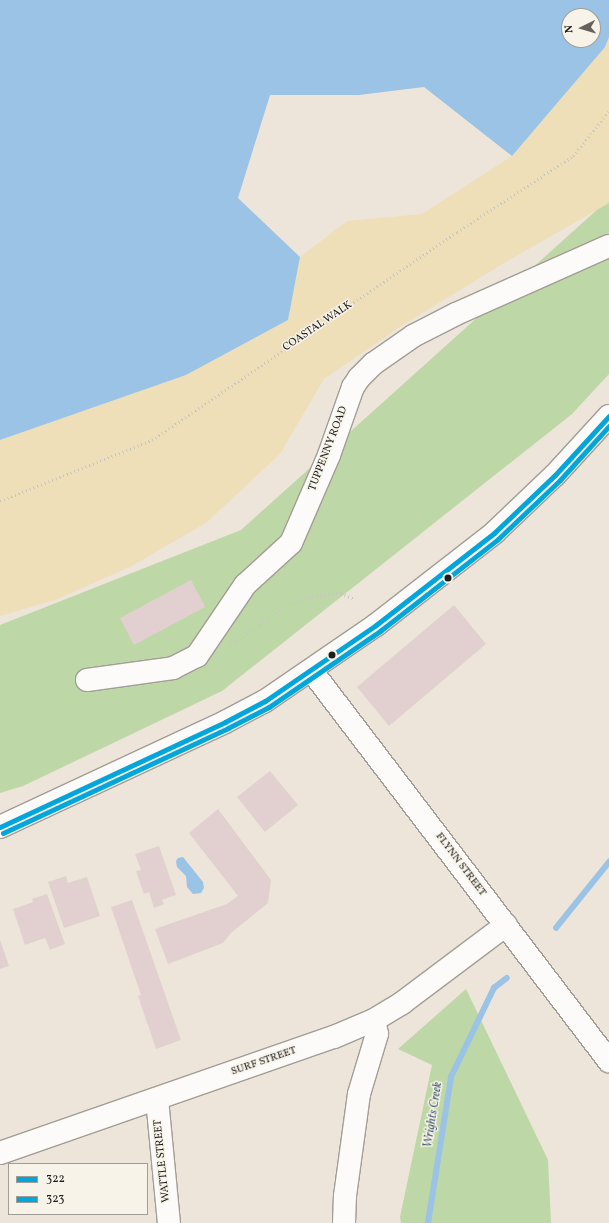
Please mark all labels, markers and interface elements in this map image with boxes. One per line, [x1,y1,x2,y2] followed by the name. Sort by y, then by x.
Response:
[561,8,601,48] north arrow
[562,24,577,34] text: N
[281,299,355,355] street label: COASTAL WALK
[307,405,351,493] street label: TUPPENNY ROAD
[443,573,453,583] unlabelled marker
[327,650,337,660] unlabelled marker
[432,831,488,899] street label: FLYNN STREET
[230,1045,298,1079] street label: SURF STREET
[422,1081,446,1149] water label: Wrights Creek
[152,1119,174,1203] street label: WATTLE STREET
[8,1163,148,1215] legend
[46,1171,65,1187] text: 322
[46,1191,64,1207] text: 323

